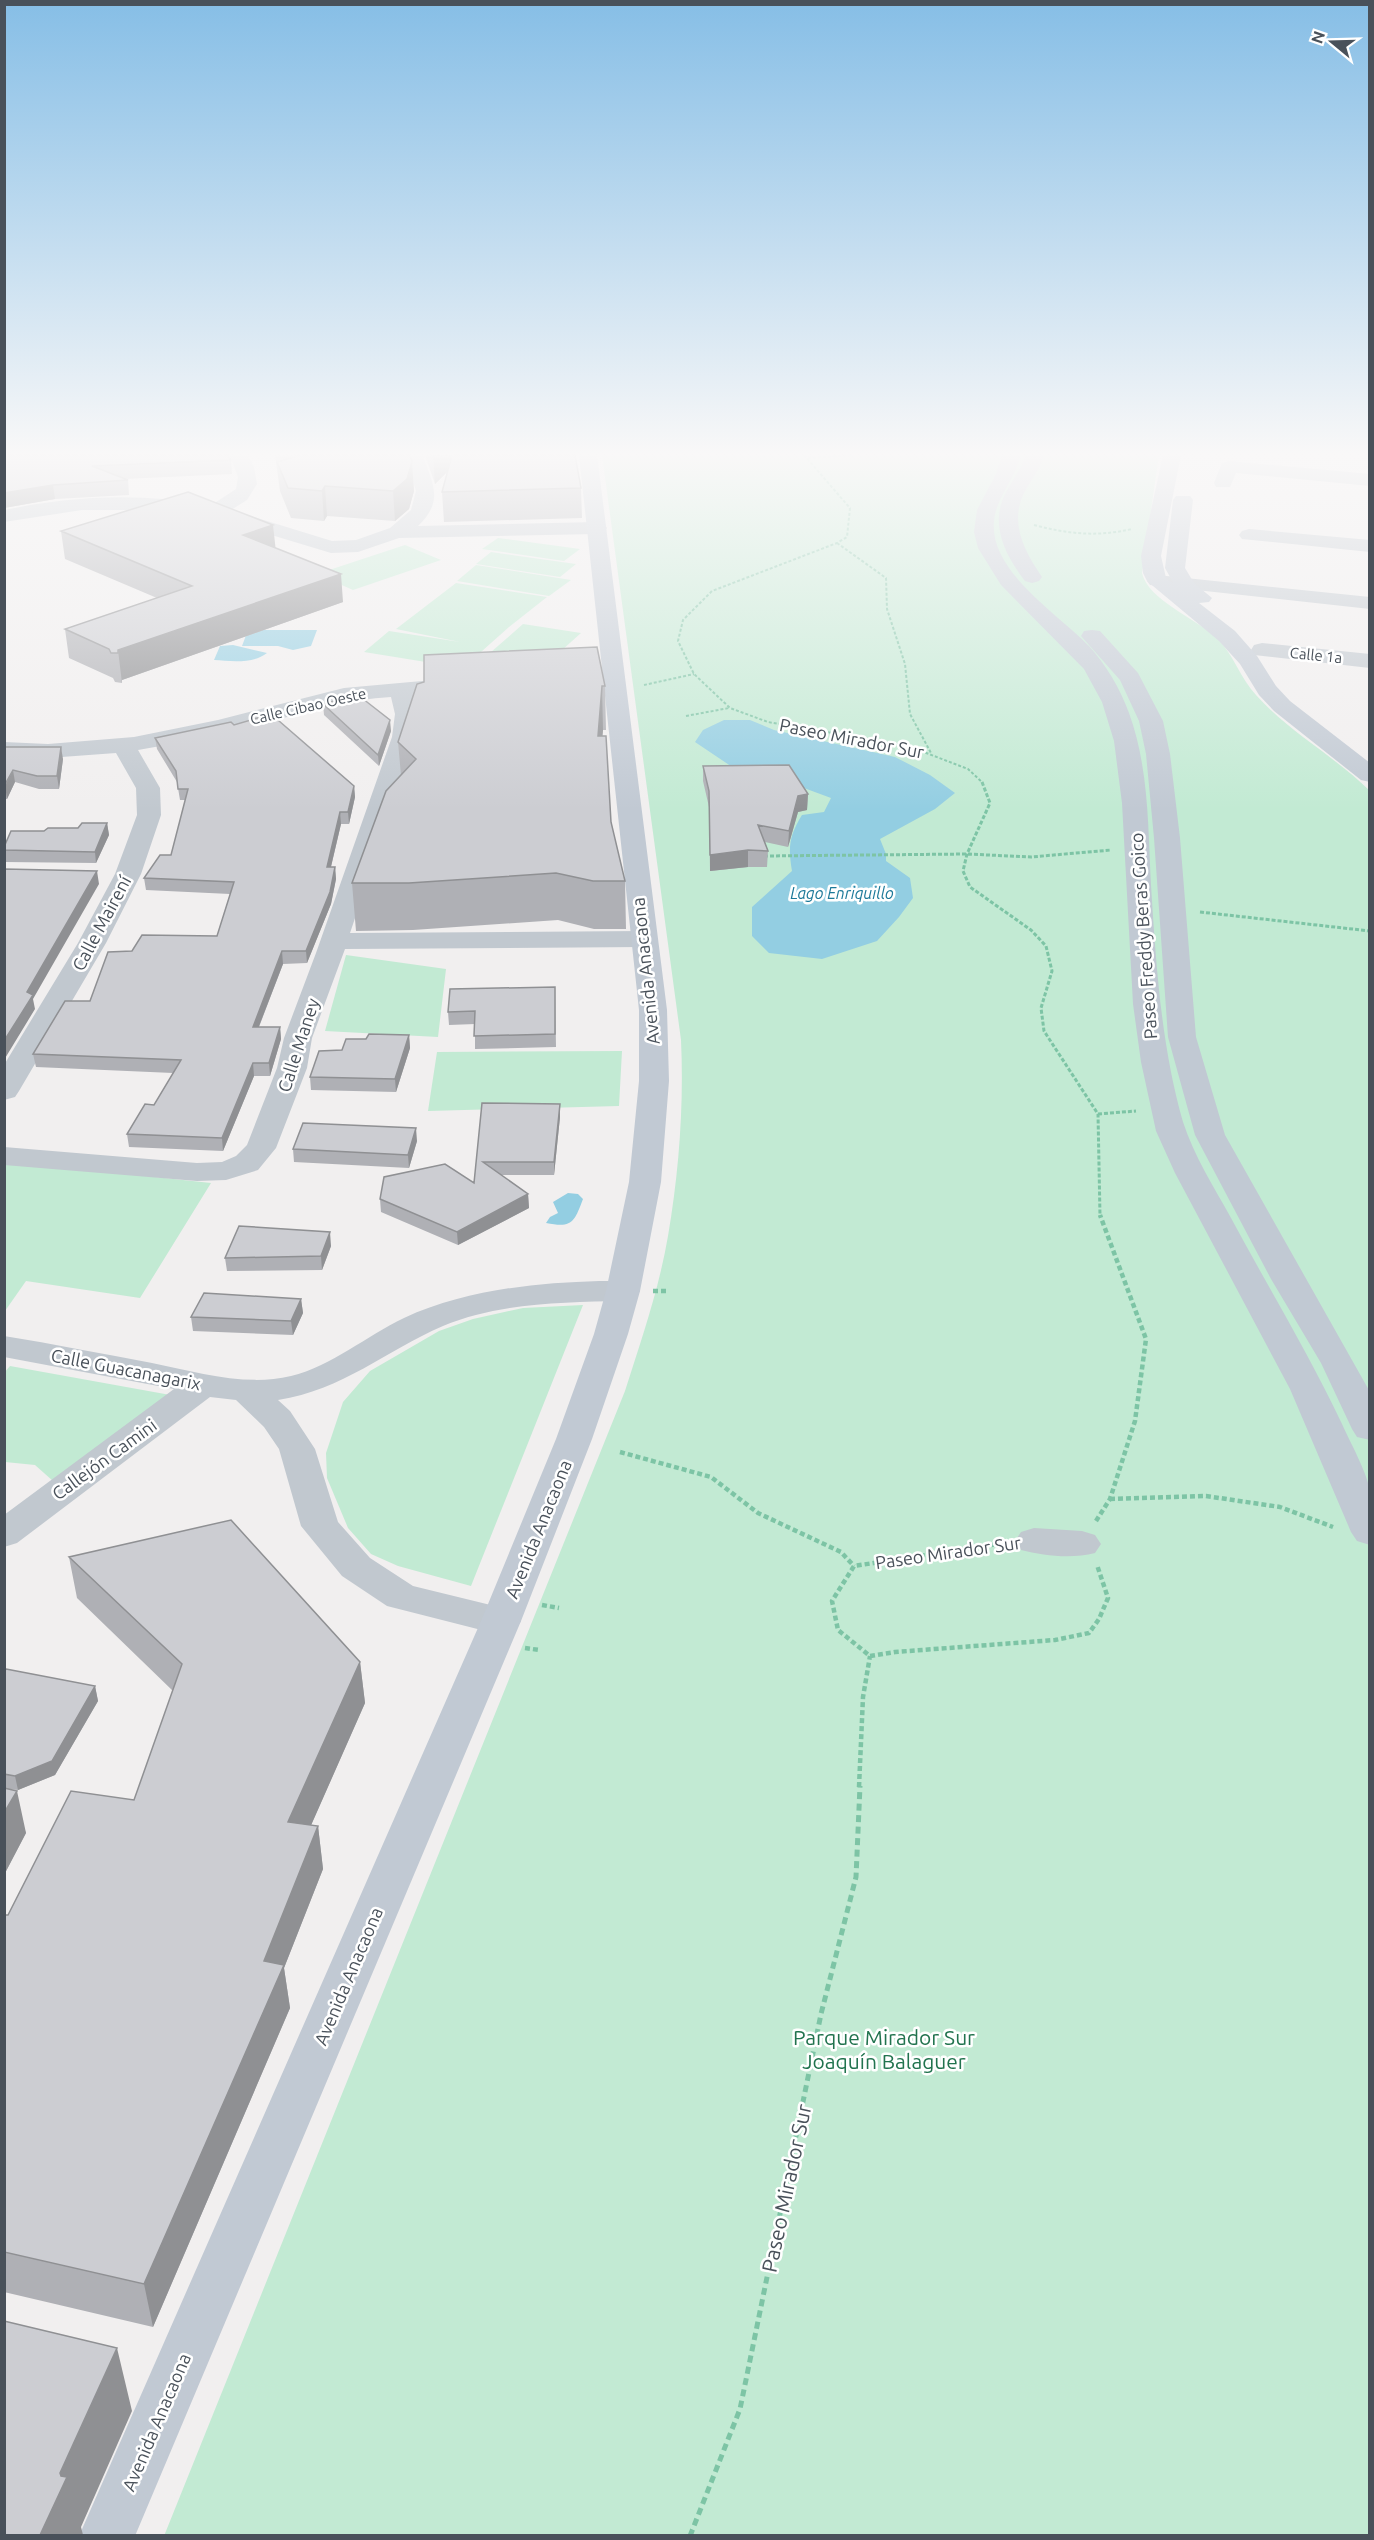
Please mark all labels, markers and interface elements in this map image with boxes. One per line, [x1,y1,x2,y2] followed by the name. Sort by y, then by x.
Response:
[1302,12,1362,72] north arrow
[1307,29,1328,46] text: N
[1289,644,1343,666] street label: Calle 1a
[248,684,368,728] street label: Calle Cibao Oeste
[778,714,926,762] street label: Paseo Mirador Sur
[1126,832,1160,1040] street label: Paseo Freddy Beras Goico
[68,872,135,974] street label: Calle Mairení
[790,884,894,902] water label: Lago Enriquillo
[627,897,663,1045] street label: Avenida Anacaona
[273,995,323,1094] street label: Calle Maney
[49,1345,203,1393] street label: Calle Guacanagarix
[48,1415,160,1503] street label: Callejón Camini
[501,1457,575,1601] street label: Avenida Anacaona
[874,1532,1022,1572] street label: Paseo Mirador Sur
[310,1904,386,2048] street label: Avenida Anacaona
[793,2025,975,2073] park label: Parque Mirador Sur Joaquín Balaguer
[756,2102,816,2274] street label: Paseo Mirador Sur
[118,2350,194,2494] street label: Avenida Anacaona

